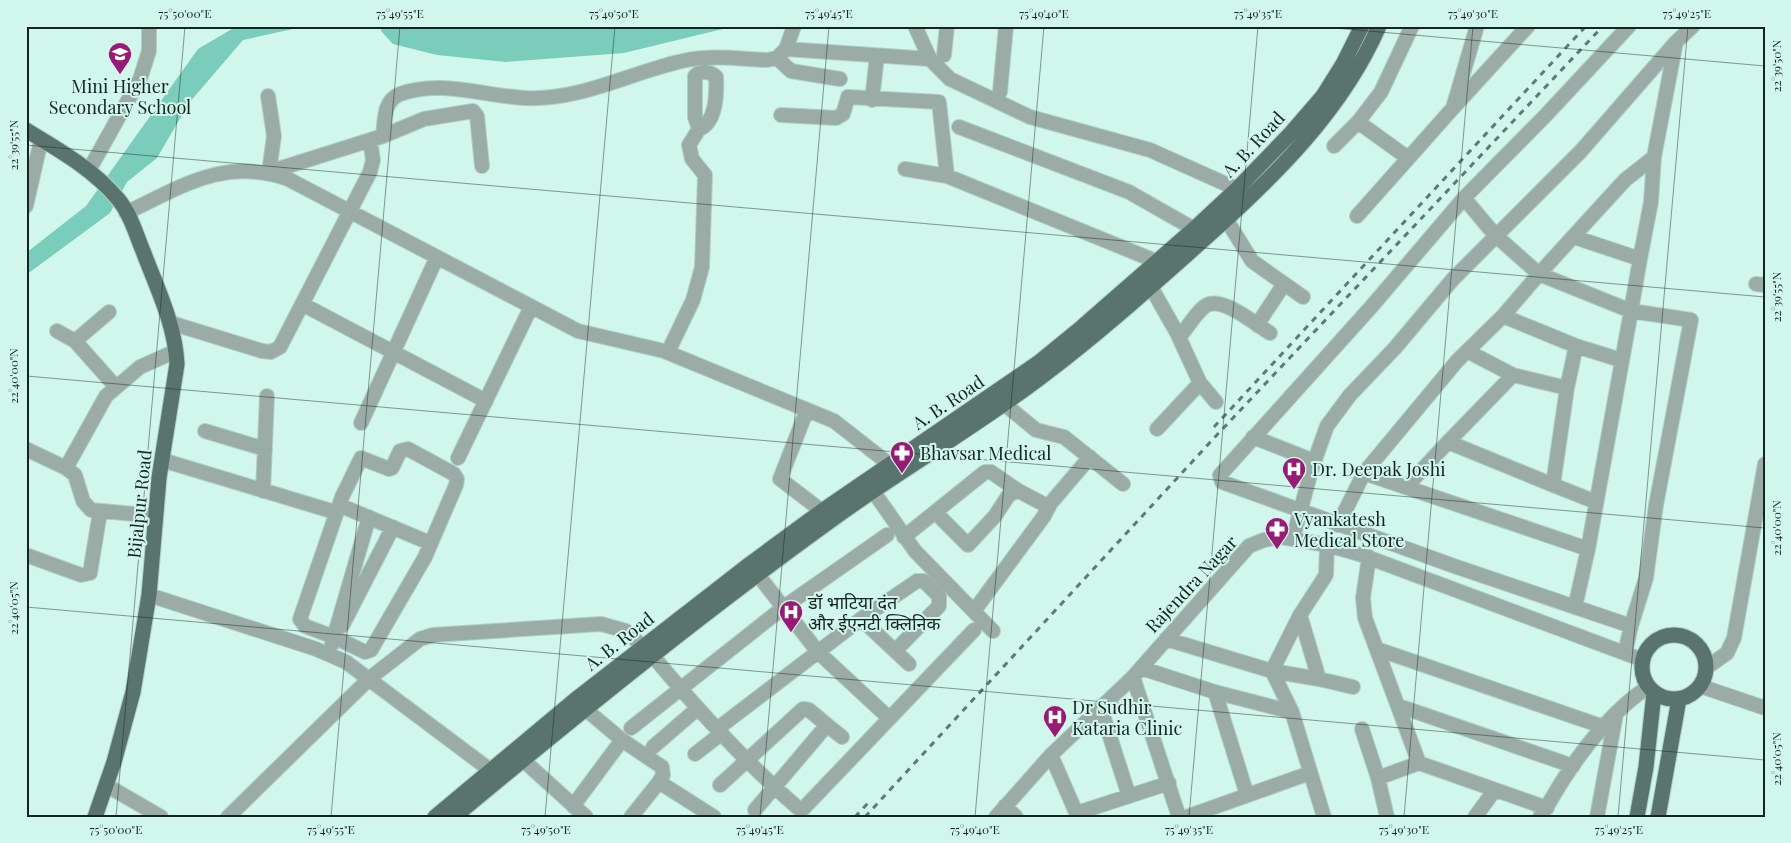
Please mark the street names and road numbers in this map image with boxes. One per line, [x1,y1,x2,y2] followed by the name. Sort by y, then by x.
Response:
[1216,106,1290,183] street label: A. B. Road
[907,369,989,435] street label: A. B. Road
[121,448,157,560] street label: Bijalpur Road
[1140,530,1242,638] street label: Rajendra Nagar
[579,606,659,676] street label: A. B. Road

